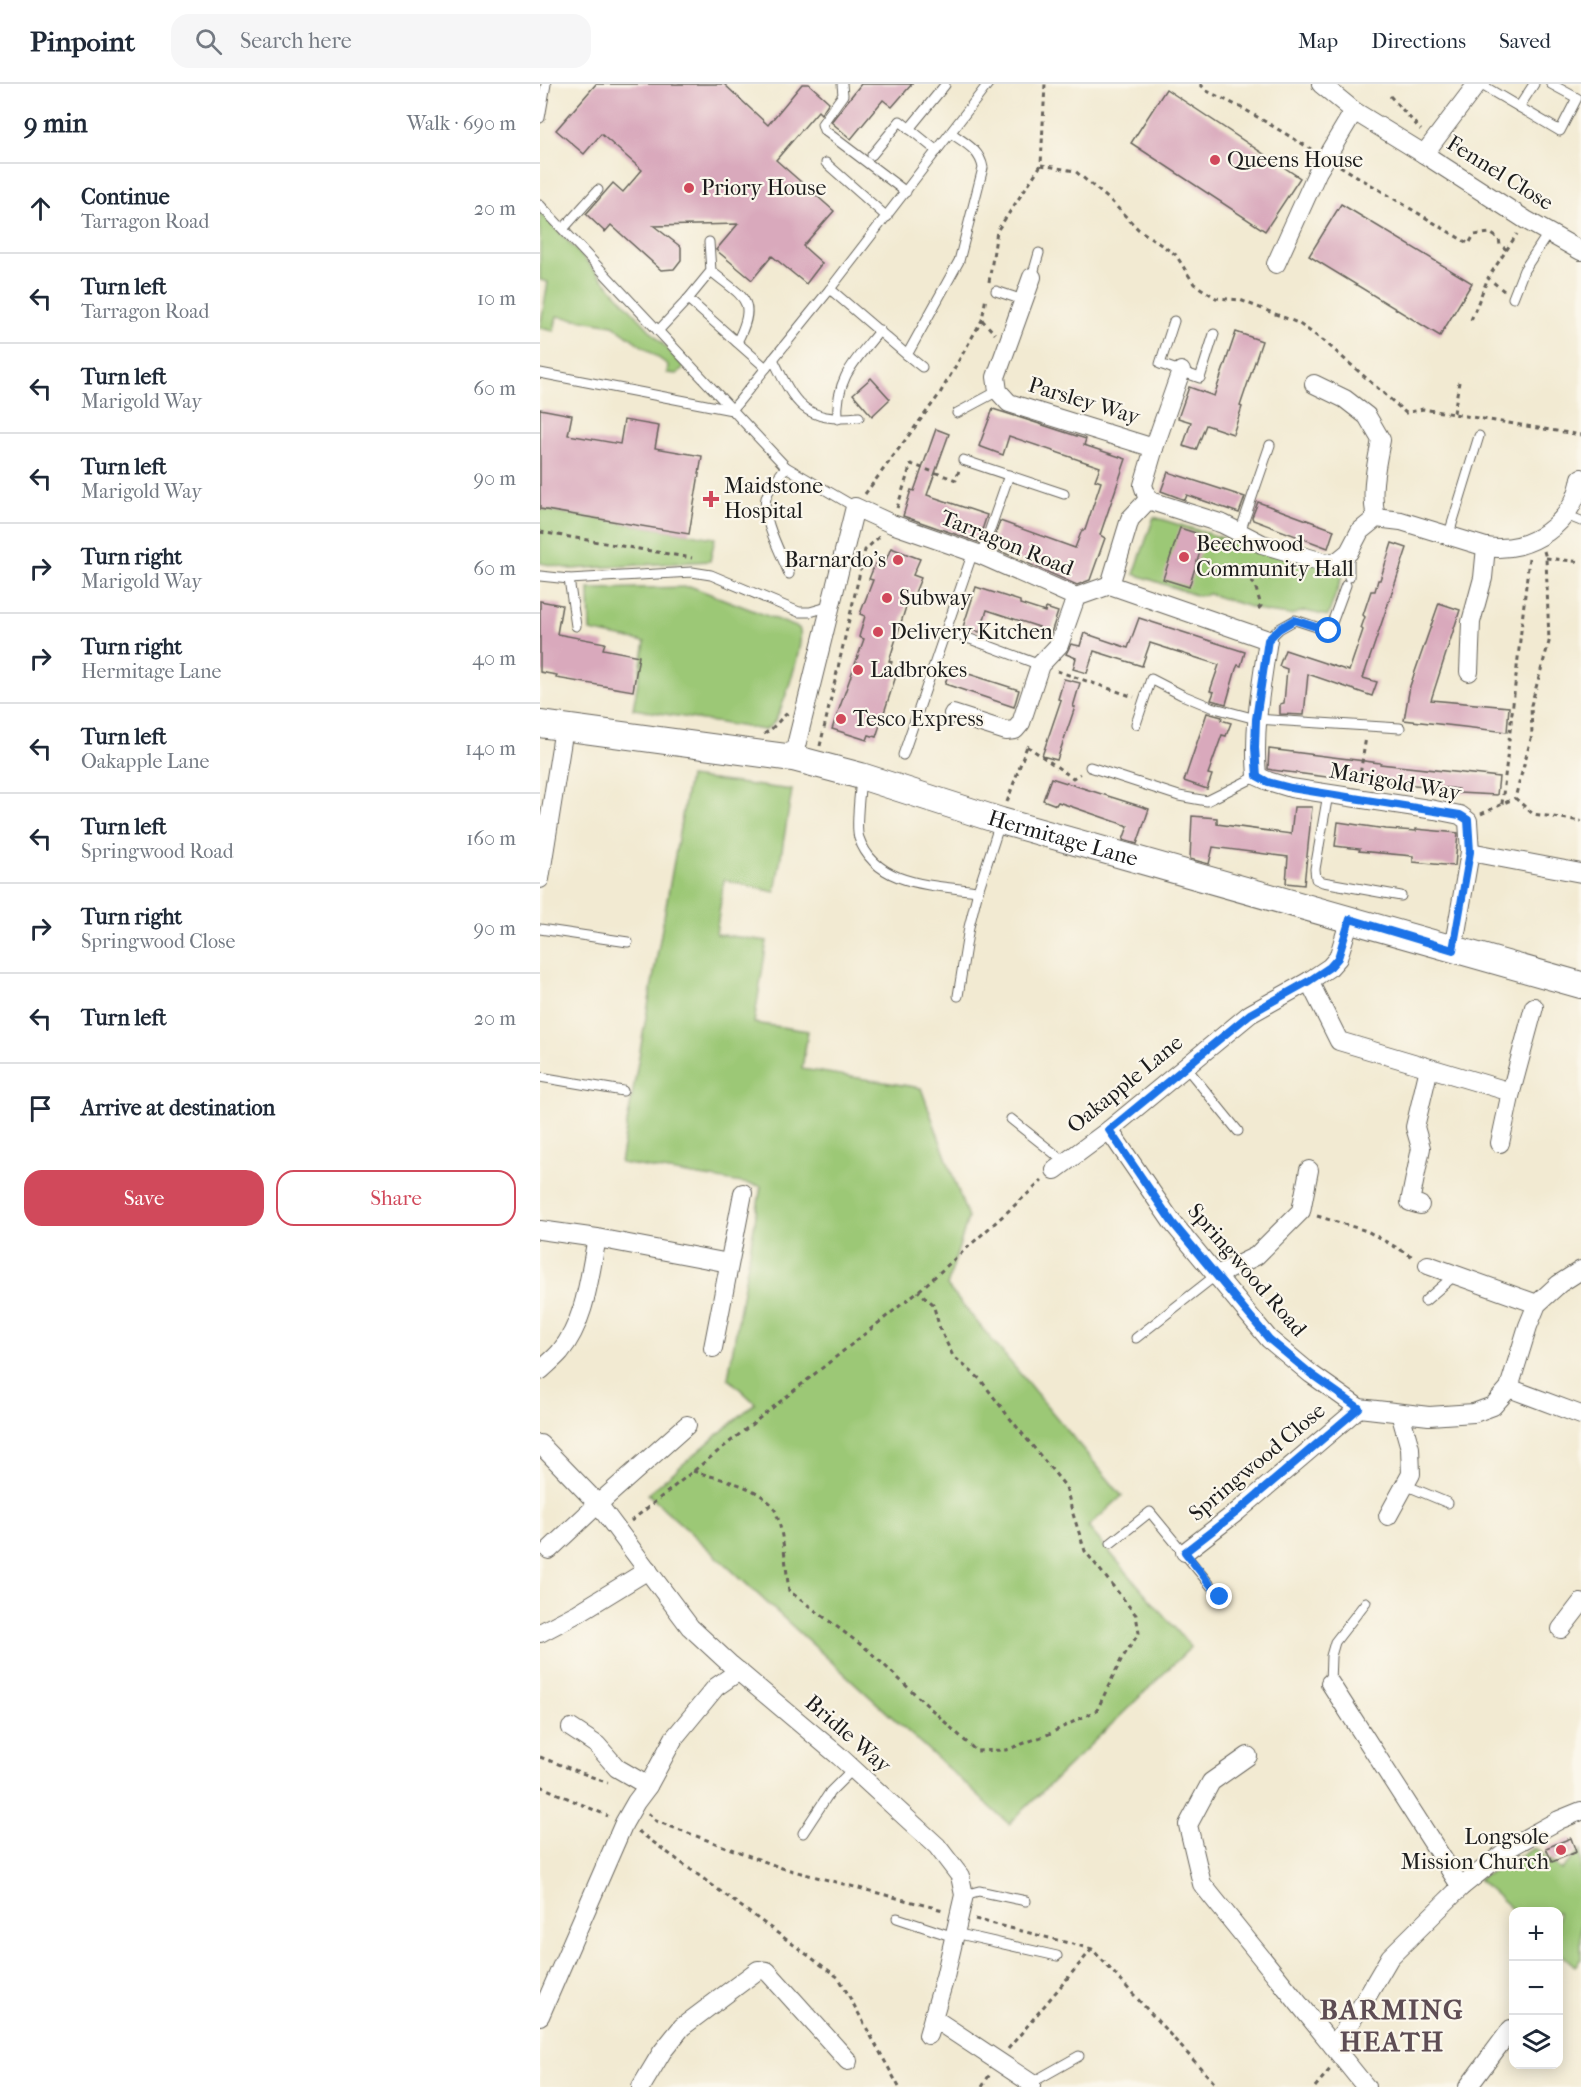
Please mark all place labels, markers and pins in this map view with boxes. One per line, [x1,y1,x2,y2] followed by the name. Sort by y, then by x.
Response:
[1227,147,1363,173] place label: Queens House
[1208,153,1222,167] marker: Queens House
[701,175,826,201] place label: Priory House
[682,181,696,195] marker: Priory House
[724,473,823,524] place label: Maidstone Hospital
[702,490,720,508] marker: Maidstone Hospital
[1196,531,1354,582] place label: Beechwood Community Hall
[784,547,886,573] place label: Barnardo's
[1177,550,1191,564] marker: Beechwood Community Hall
[891,553,905,567] marker: Barnardo's
[899,585,973,611] place label: Subway
[880,591,894,605] marker: Subway
[890,619,1053,645] place label: Delivery Kitchen
[871,625,885,639] marker: Delivery Kitchen
[870,657,967,683] place label: Ladbrokes
[851,663,865,677] marker: Ladbrokes
[853,706,984,732] place label: Tesco Express
[834,712,848,726] marker: Tesco Express
[1401,1824,1550,1875] place label: Longsole Mission Church
[1554,1843,1568,1857] marker: Longsole Mission Church

